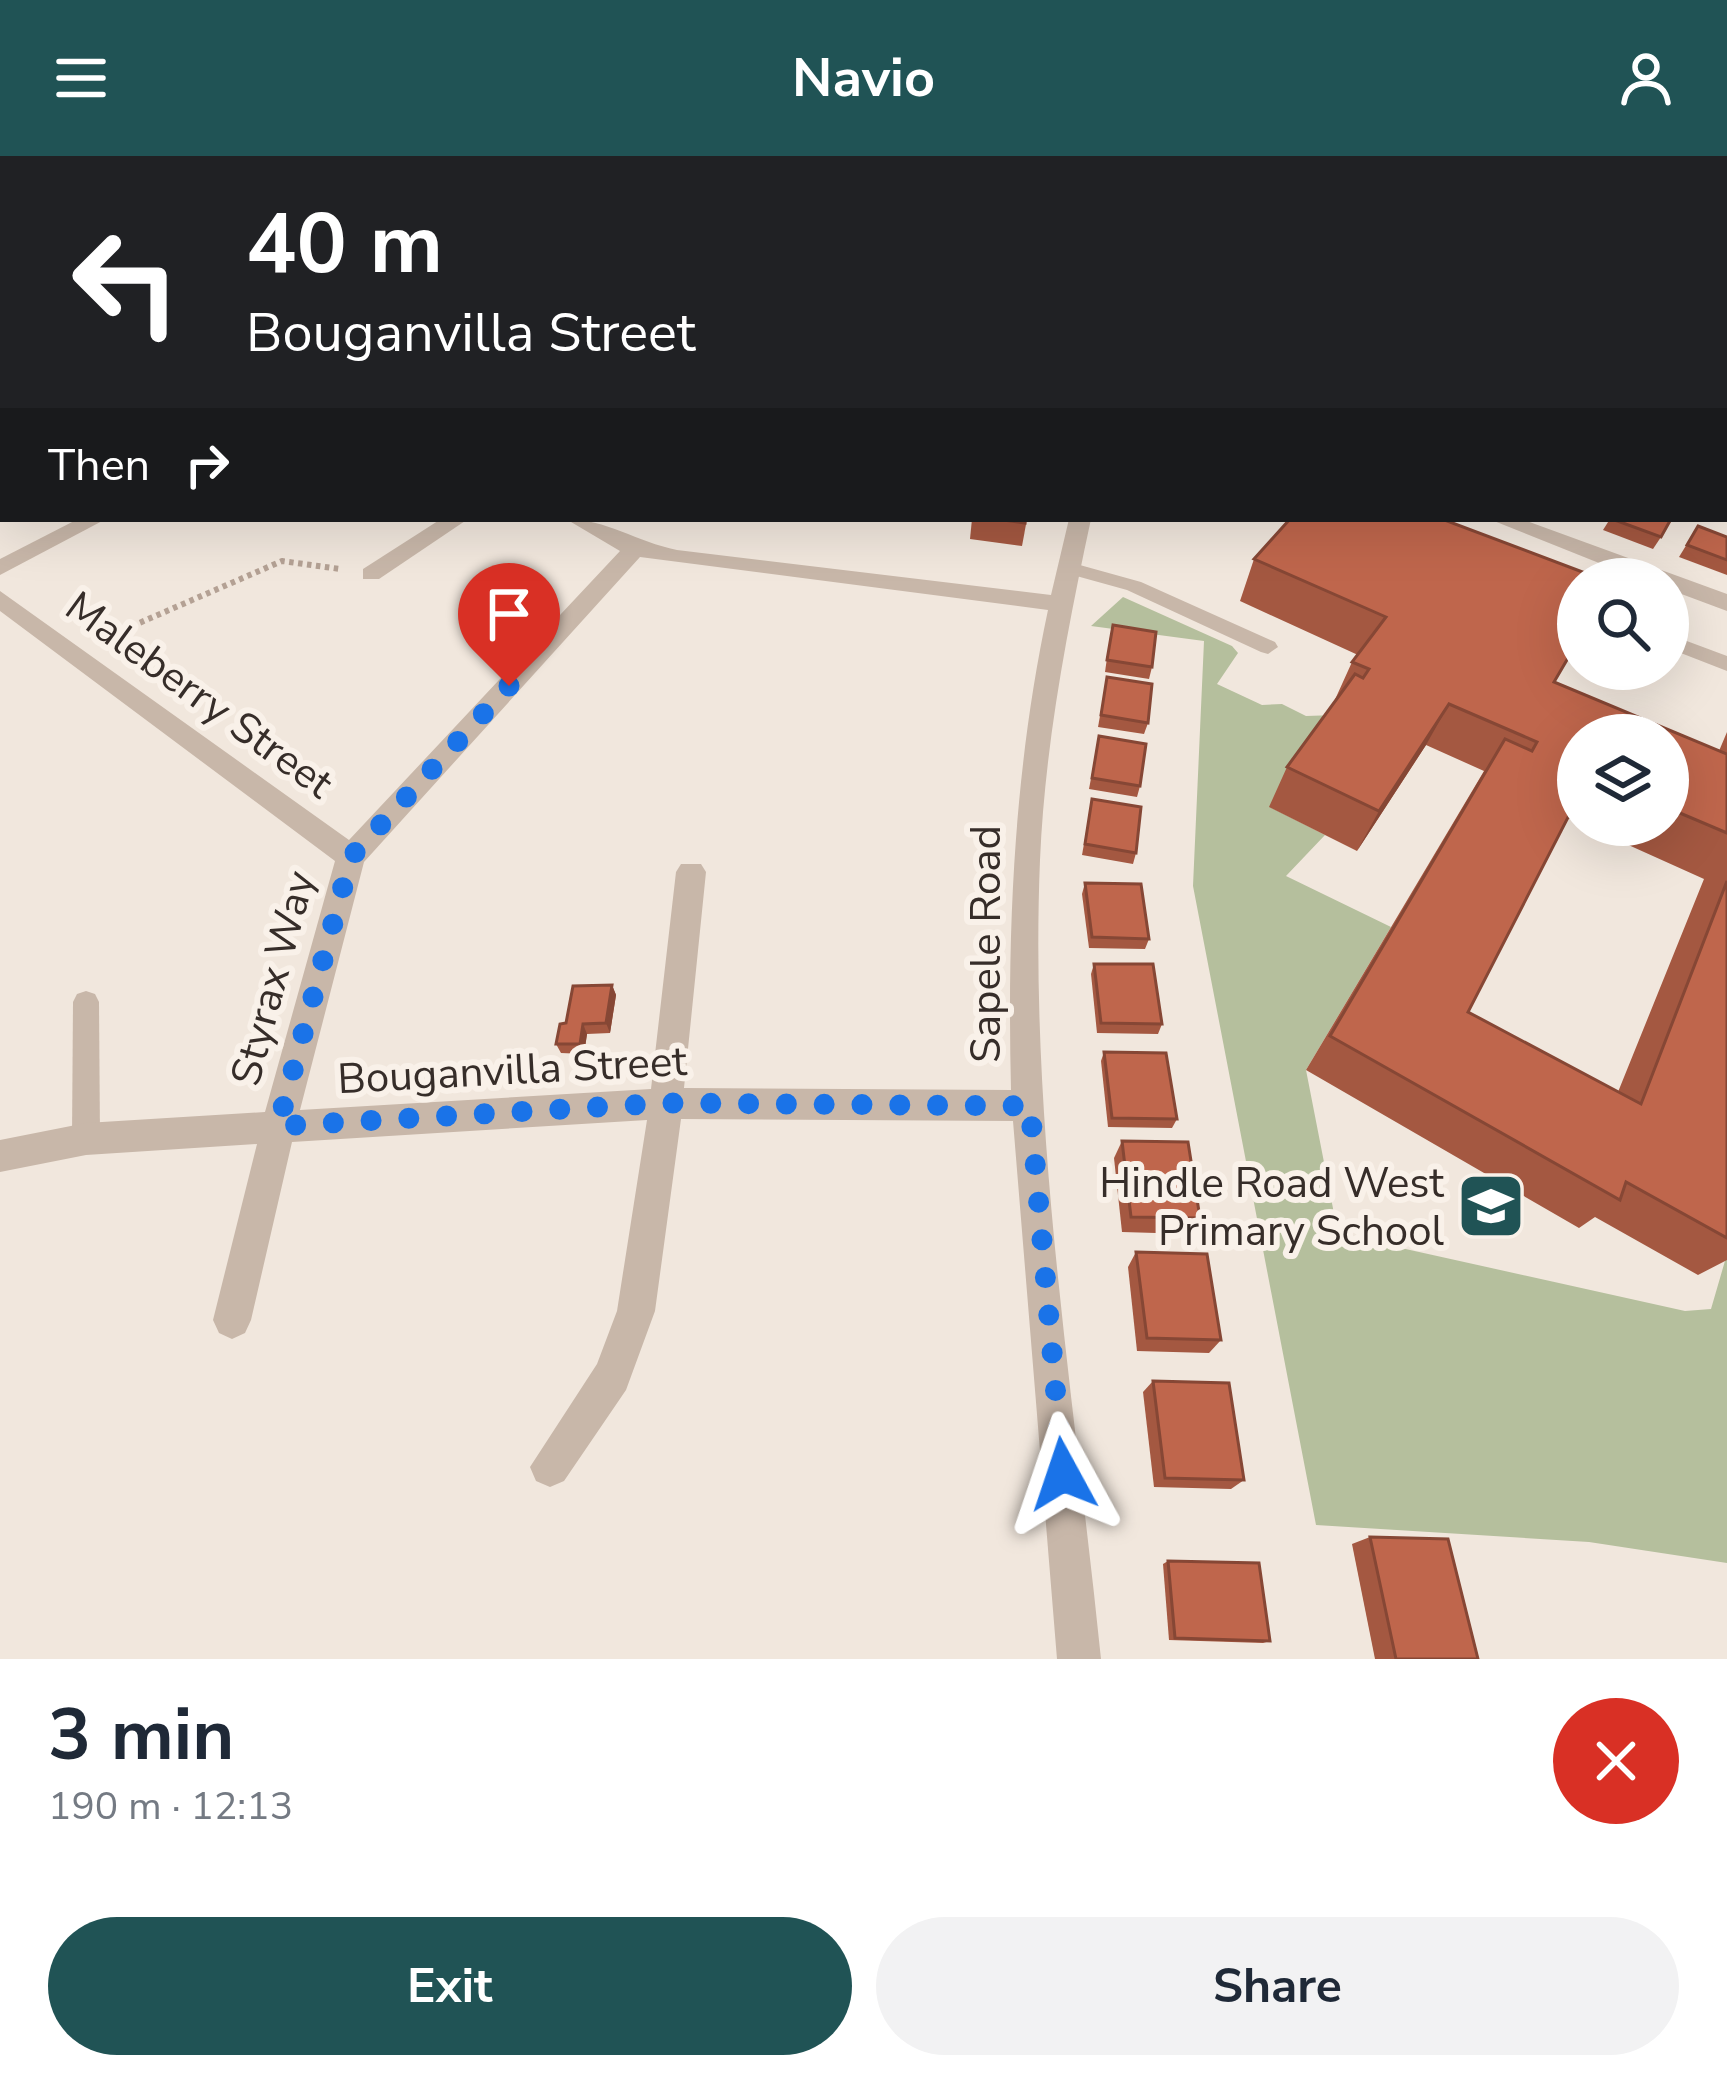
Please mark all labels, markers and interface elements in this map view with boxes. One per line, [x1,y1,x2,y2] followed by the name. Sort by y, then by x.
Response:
[792,41,935,115] text: Navio
[48,45,114,111] icon: menu
[1613,45,1679,111] icon: person
[246,187,443,302] text: 40 m
[48,204,204,360] icon: left
[246,296,696,370] text: Bouganvilla Street
[174,432,240,498] icon: right
[48,435,150,496] text: Then
[1557,558,1689,846] map controls
[1557,558,1689,690] button: search
[458,563,560,686] pin
[54,579,345,812] street label: Maleberry Street
[476,581,542,647] icon: arrive
[1557,714,1689,846] button: layers
[958,825,1015,1063] street label: Sapele Road
[217,865,330,1092] street label: Styrax Way
[336,1033,688,1108] street label: Bouganvilla Street
[1099,1155,1445,1260] place label: Hindle Road West Primary School
[1456,1171,1526,1241] school or university icon: Hindle Road West Primary School
[1000,1411,1126,1537] position arrow
[48,1686,234,1784] text: 3 min
[1553,1698,1679,1824] button: close
[48,1780,293,1833] text: 190 m · 12:13
[48,1917,852,2055] button: Exit
[876,1917,1679,2055] button: Share

